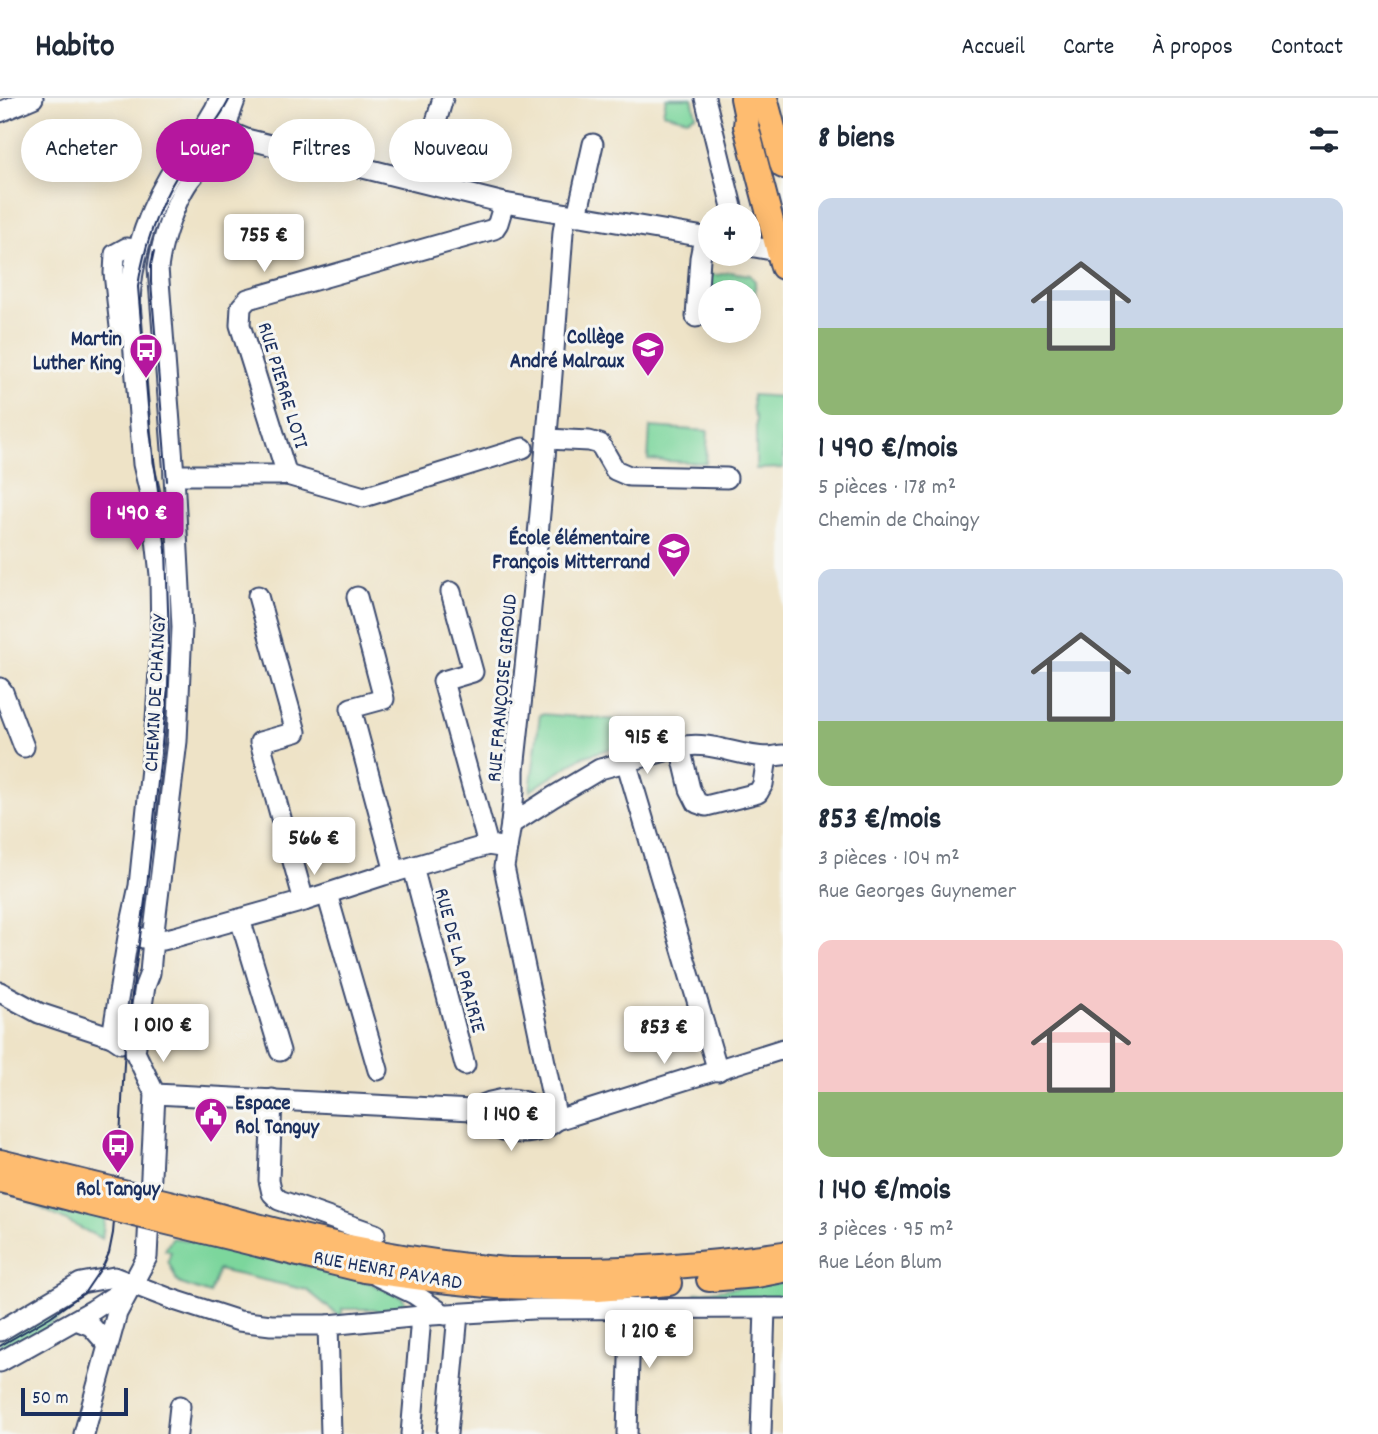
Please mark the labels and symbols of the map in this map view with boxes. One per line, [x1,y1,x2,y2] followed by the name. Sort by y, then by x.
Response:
[215,214,313,274] pin: 755 €
[248,319,315,453] street label: RUE PIERRE LOTI
[510,324,624,378] place label: Collège André Malraux
[33,326,122,380] place label: Martin Luther King
[629,329,667,378] school or university icon: Collège André Malraux
[127,331,165,380] bus stop icon: Martin Luther King
[72,492,202,552] pin: 1 490 €
[492,525,650,579] place label: École élémentaire François Mitterrand
[655,530,693,579] school or university icon: École élémentaire François Mitterrand
[481,593,527,783] street label: RUE FRANÇOISE GIROUD
[138,612,176,773] street label: CHEMIN DE CHAINGY
[598,716,696,776] pin: 915 €
[265,818,363,877] pin: 566 €
[424,885,492,1037] street label: RUE DE LA PRAIRIE
[98,1004,228,1064] pin: 1 010 €
[615,1006,713,1066] pin: 853 €
[235,1090,321,1144] place label: Espace Rol Tanguy
[446,1094,576,1153] pin: 1 140 €
[192,1095,230,1144] public building icon: Espace Rol Tanguy
[99,1126,137,1175] bus stop icon: Rol Tanguy
[76,1176,162,1206] place label: Rol Tanguy
[311,1244,464,1300] street label: RUE HENRI PAVARD
[584,1310,714,1370] pin: 1 210 €
[21,1385,128,1417] scale bar

